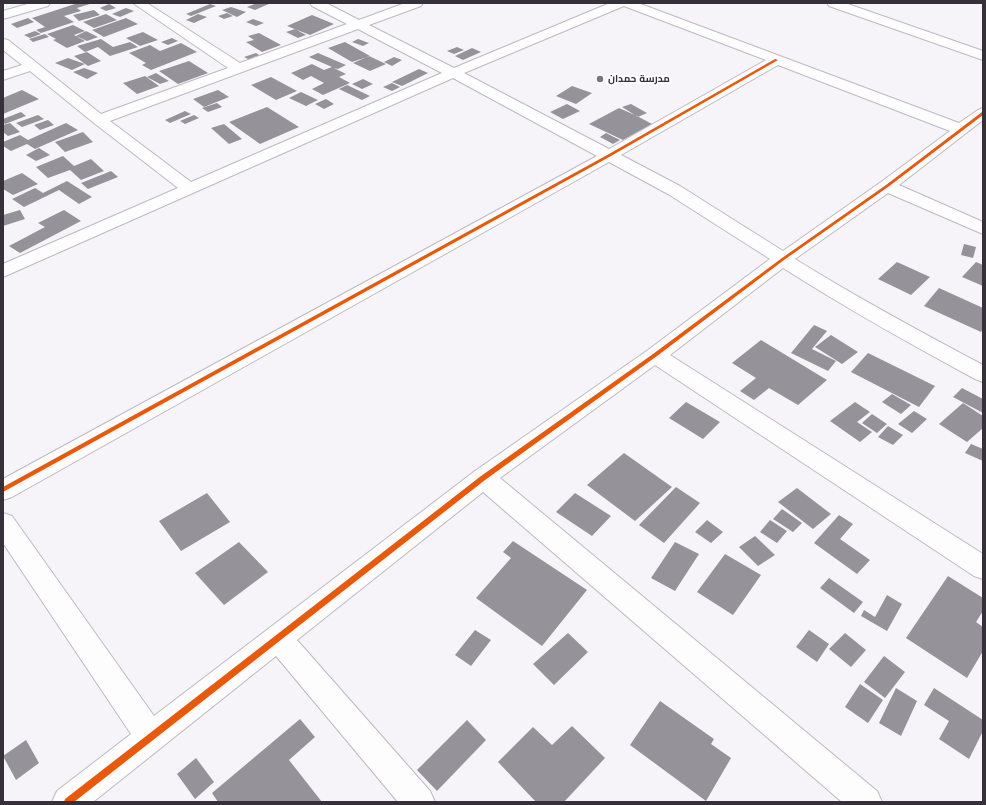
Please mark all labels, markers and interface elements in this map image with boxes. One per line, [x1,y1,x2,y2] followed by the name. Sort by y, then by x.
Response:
[608,73,670,85] place label: مدرسة حمدان
[595,74,605,84] marker: مدرسة حمدان

